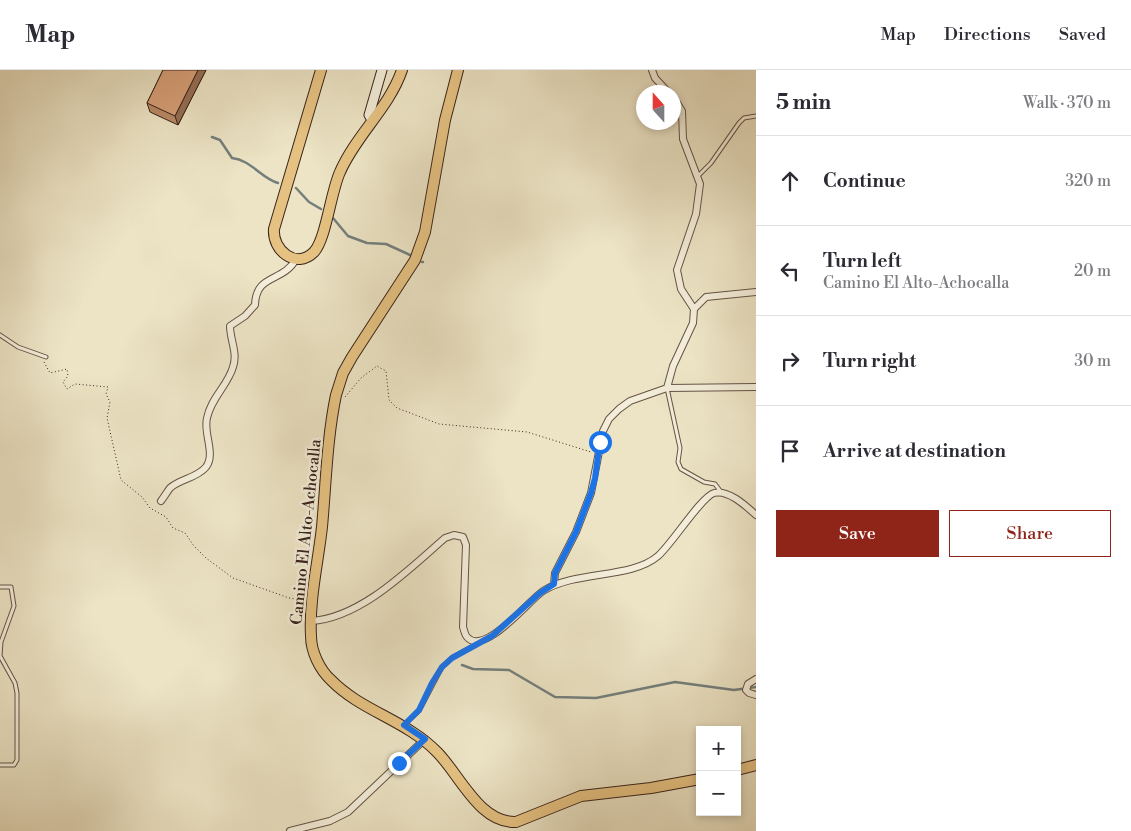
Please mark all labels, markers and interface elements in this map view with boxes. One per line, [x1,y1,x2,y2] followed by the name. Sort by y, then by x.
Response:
[25,20,75,50] text: Map
[880,23,916,46] text: Map
[944,23,1031,46] text: Directions
[1059,23,1106,46] text: Saved
[636,85,681,130] north arrow
[776,90,831,116] text: 5 min
[1023,93,1111,113] text: Walk · 370 m
[776,167,804,195] icon: ahead
[823,169,906,193] text: Continue
[1065,171,1111,191] text: 320 m
[823,249,902,273] text: Turn left
[776,257,804,285] icon: left
[1074,261,1111,281] text: 20 m
[823,273,1009,293] text: Camino El Alto-Achocalla
[776,347,804,375] icon: right
[823,349,916,373] text: Turn right
[1074,351,1111,371] text: 30 m
[589,431,612,454] route start
[286,437,326,626] street label: Camino El Alto-Achocalla
[776,437,804,465] icon: arrive
[823,439,1006,463] text: Arrive at destination
[776,510,939,557] button: Save
[949,510,1111,557] button: Share
[696,726,741,816] map controls
[696,726,741,771] button: +
[388,752,411,775] route end
[696,771,741,816] button: −

